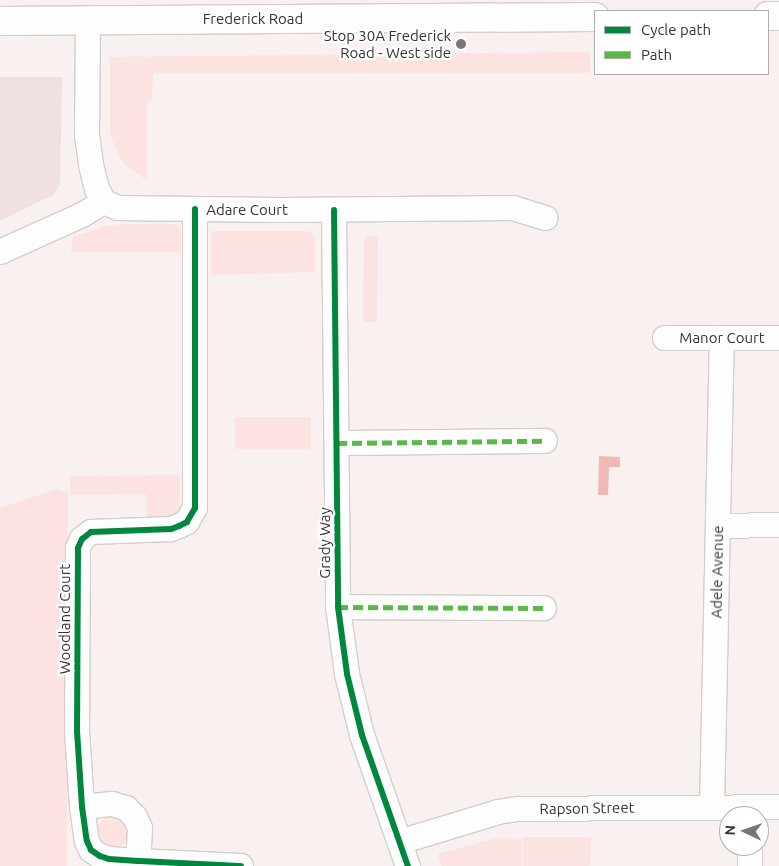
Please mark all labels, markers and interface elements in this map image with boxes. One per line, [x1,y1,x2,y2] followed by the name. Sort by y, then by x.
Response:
[203,10,303,28] street label: Frederick Road
[594,10,769,75] legend
[641,21,711,38] text: Cycle path
[324,26,451,61] place label: Stop 30A Frederick Road - West side
[455,38,467,50] marker: Stop 30A Frederick Road - West side
[641,46,672,63] text: Path
[206,201,288,219] street label: Adare Court
[679,329,765,347] street label: Manor Court
[316,507,334,579] street label: Grady Way
[707,525,727,619] street label: Adele Avenue
[56,564,74,674] street label: Woodland Court
[539,798,635,818] street label: Rapson Street
[719,806,769,856] north arrow
[722,825,738,836] text: N

